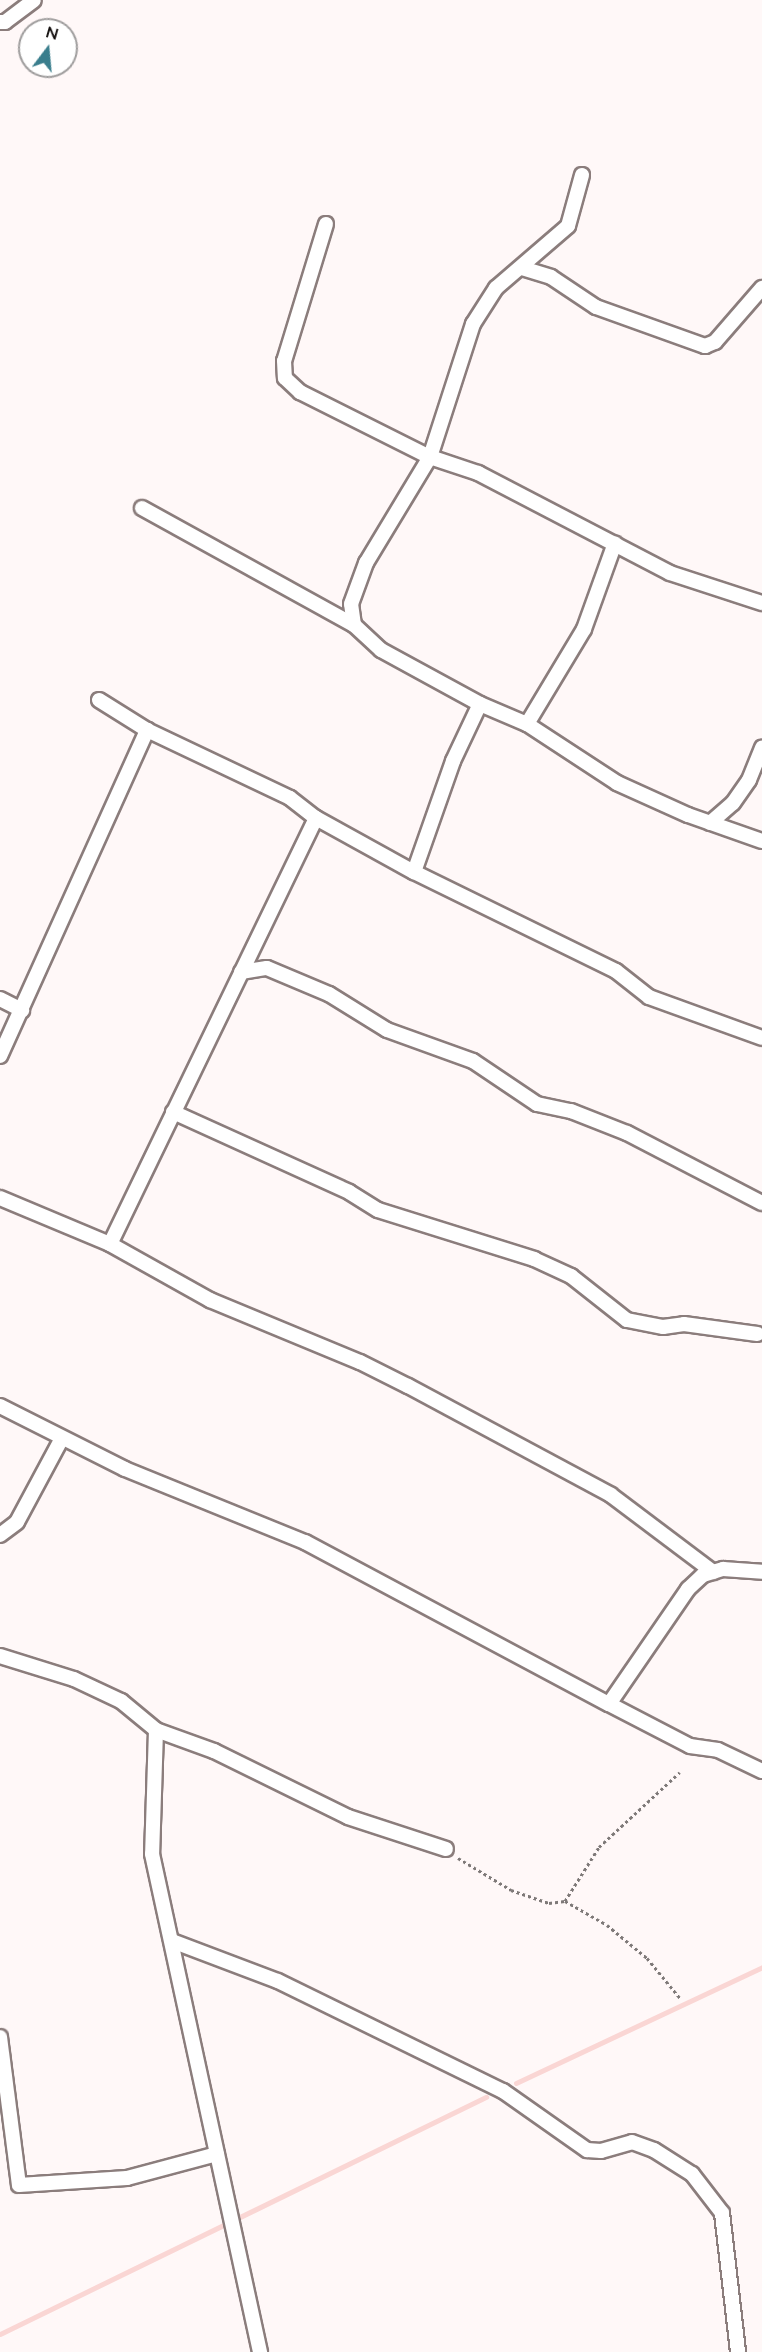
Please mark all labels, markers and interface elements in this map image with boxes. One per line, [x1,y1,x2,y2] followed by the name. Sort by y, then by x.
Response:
[18,18,78,78] north arrow
[44,21,61,43] text: N

